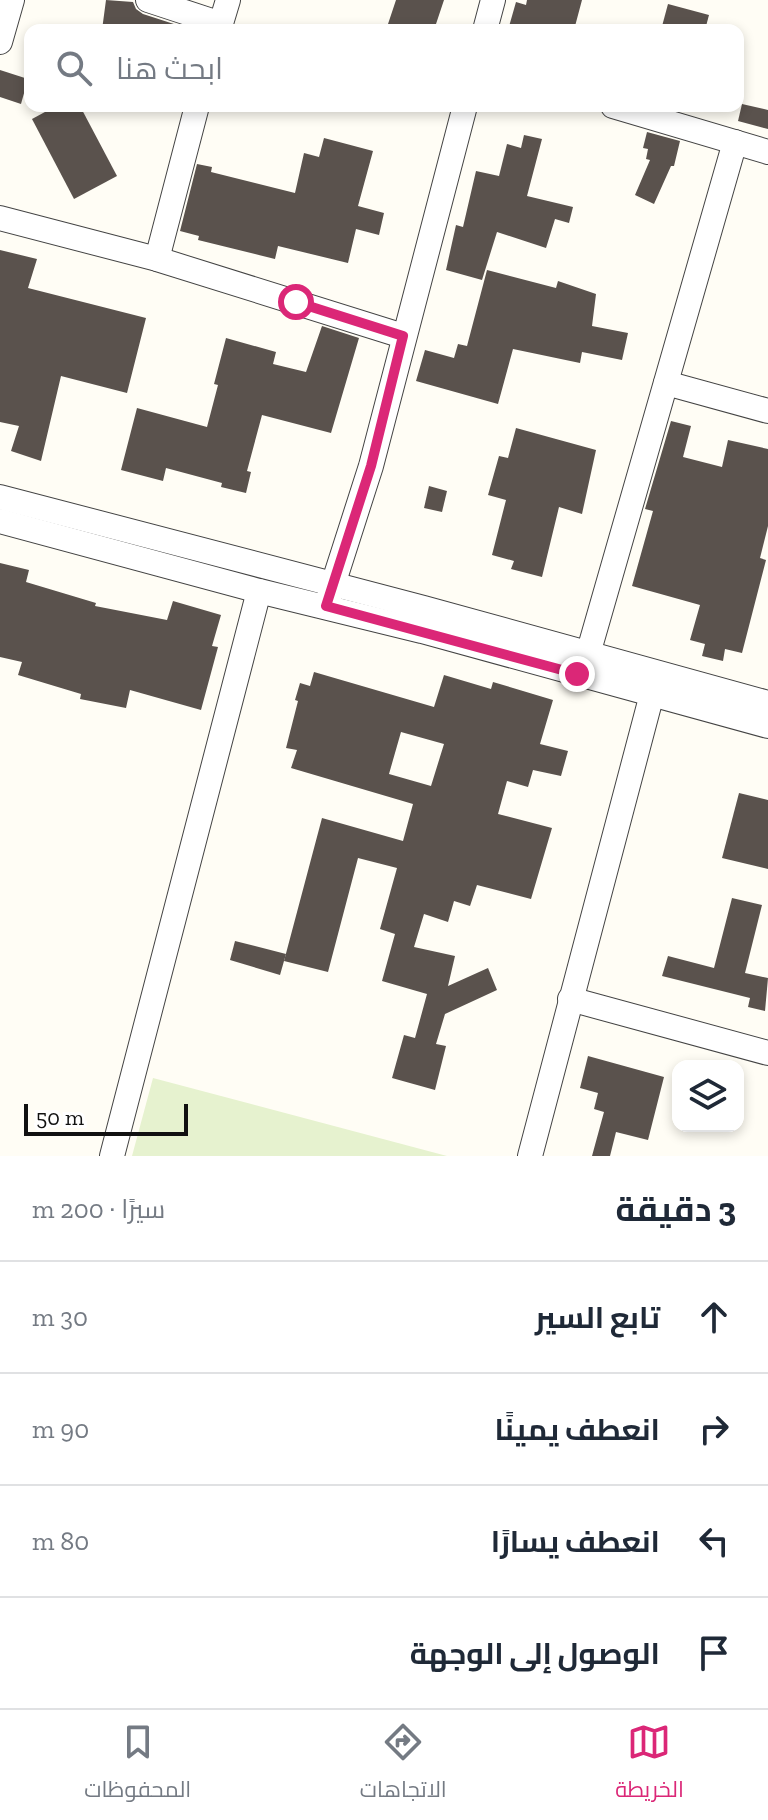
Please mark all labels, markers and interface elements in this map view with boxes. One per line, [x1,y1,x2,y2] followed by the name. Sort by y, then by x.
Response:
[24,24,744,112] search box
[52,46,96,90] icon: search
[116,51,223,87] text: ابحث هنا
[278,284,314,320] route start
[559,656,595,692] route end
[672,1060,744,1132] map controls
[672,1060,744,1132] button: layers
[24,1100,188,1136] scale bar
[36,1104,84,1131] text: 50 m
[615,1189,736,1230] text: 3 دقيقة
[32,1193,165,1225] text: سيرًا · 200 m
[692,1295,736,1339] icon: ahead
[535,1300,660,1336] text: تابع السير
[32,1301,88,1333] text: 30 m
[692,1407,736,1451] icon: right
[494,1412,660,1448] text: انعطف يمينًا
[32,1413,89,1445] text: 90 m
[692,1519,736,1563] icon: left
[491,1524,660,1560] text: انعطف يسارًا
[32,1525,89,1557] text: 80 m
[692,1631,736,1675] icon: arrive
[410,1636,660,1672] text: الوصول إلى الوجهة
[84,1720,191,1810] tab: المحفوظات
[360,1720,447,1810] tab: الاتجاهات
[615,1720,684,1810] tab: الخريطة

